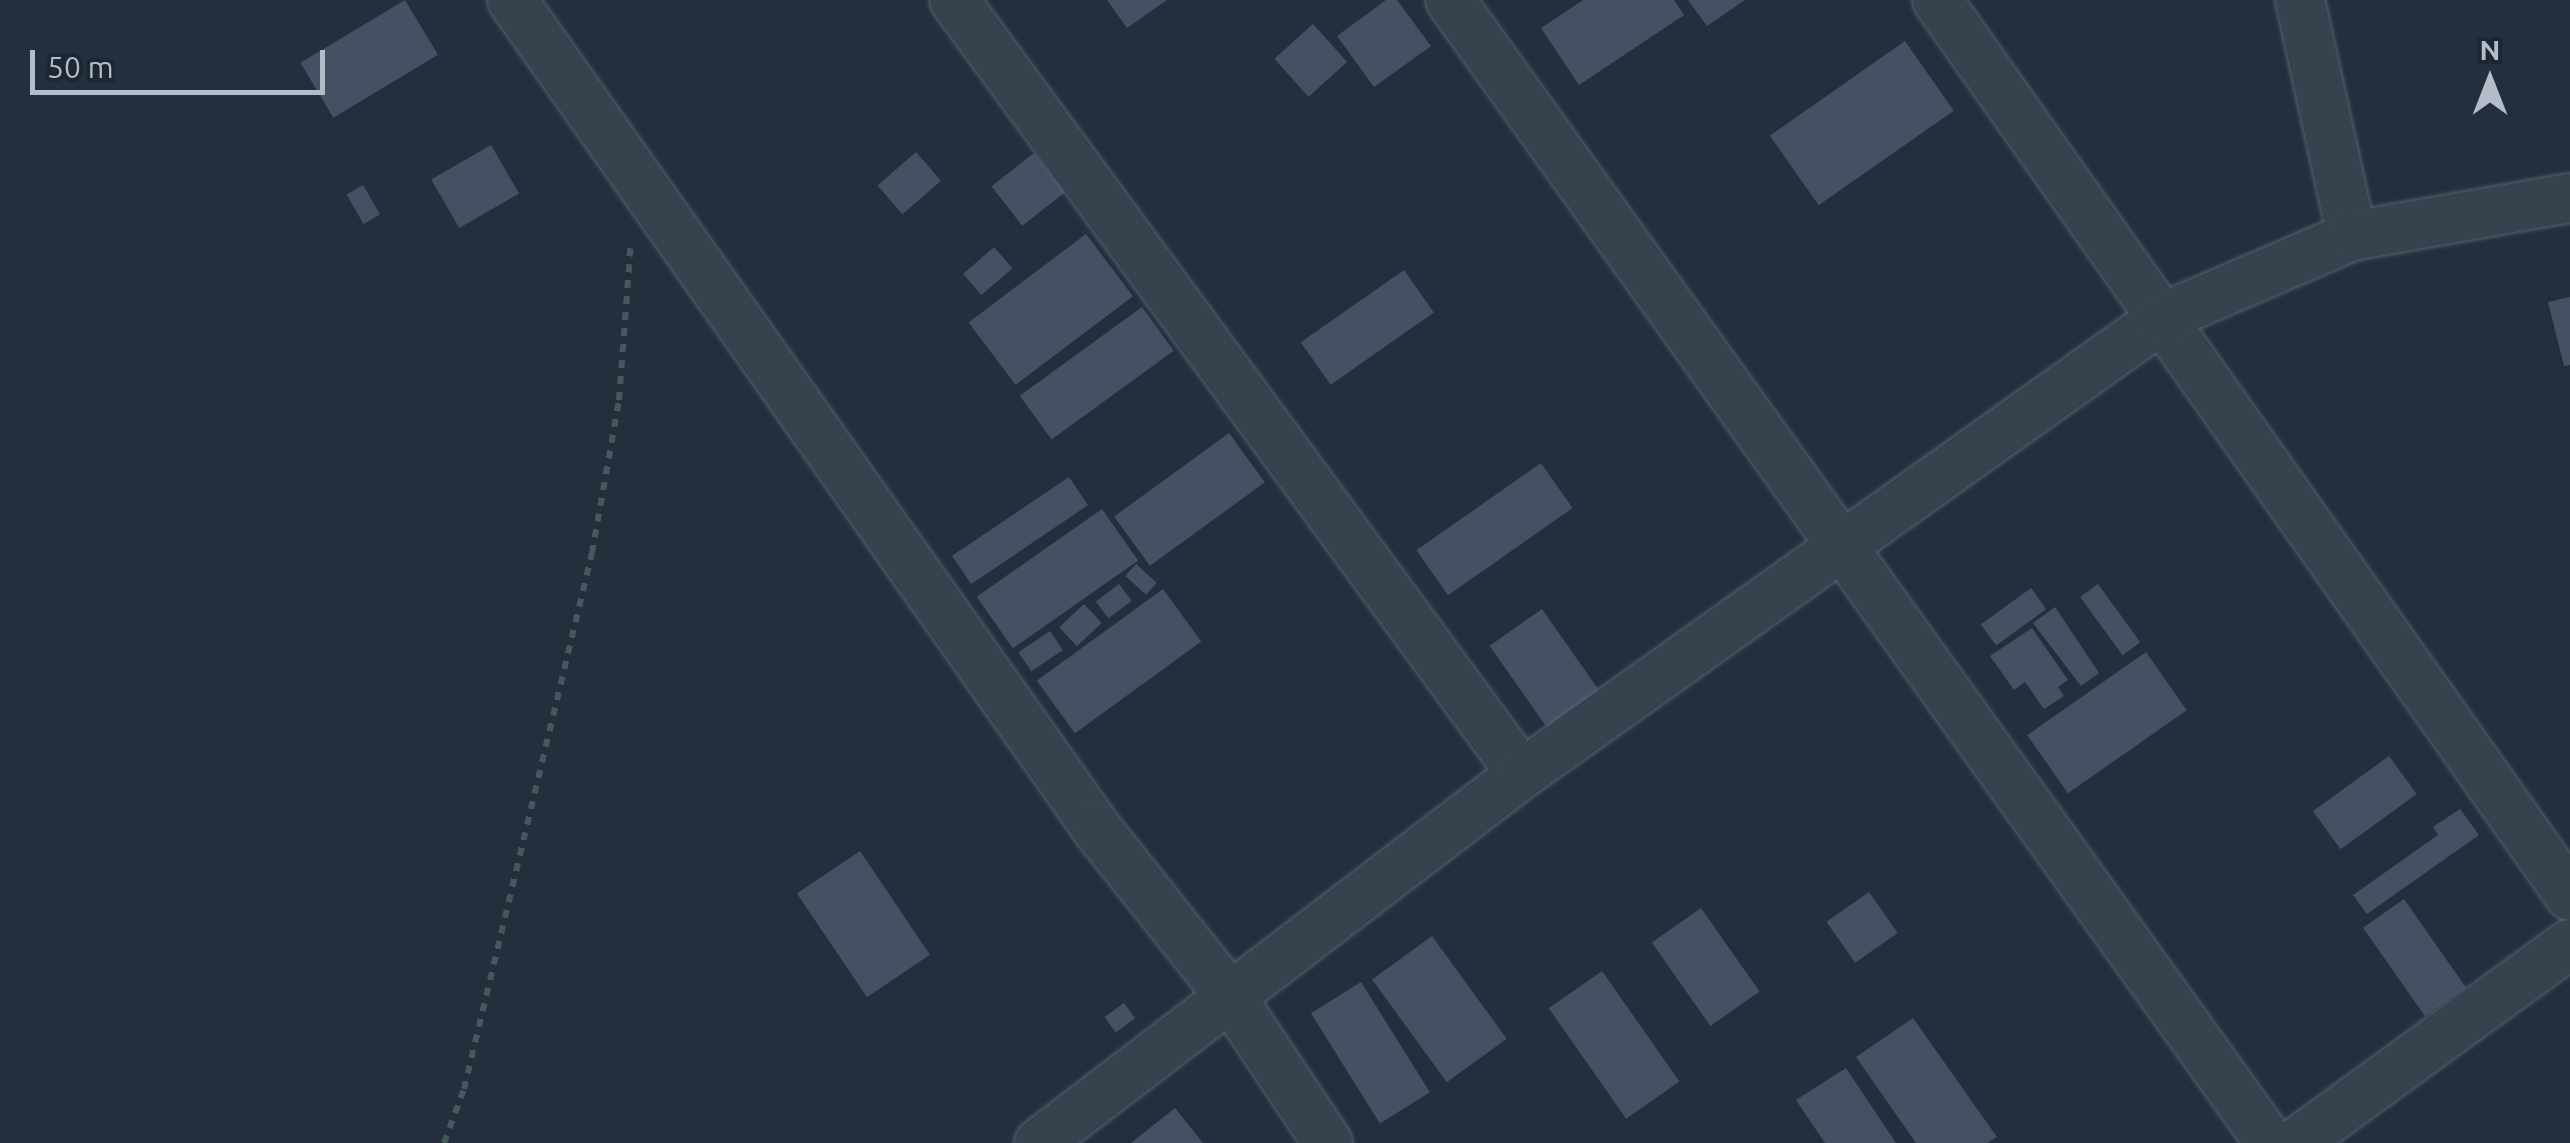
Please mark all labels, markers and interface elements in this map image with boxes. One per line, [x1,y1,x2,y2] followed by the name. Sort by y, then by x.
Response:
[35,30,330,92] scale bar
[2440,30,2540,130] north arrow
[2480,34,2500,65] text: N
[47,50,114,84] text: 50 m

